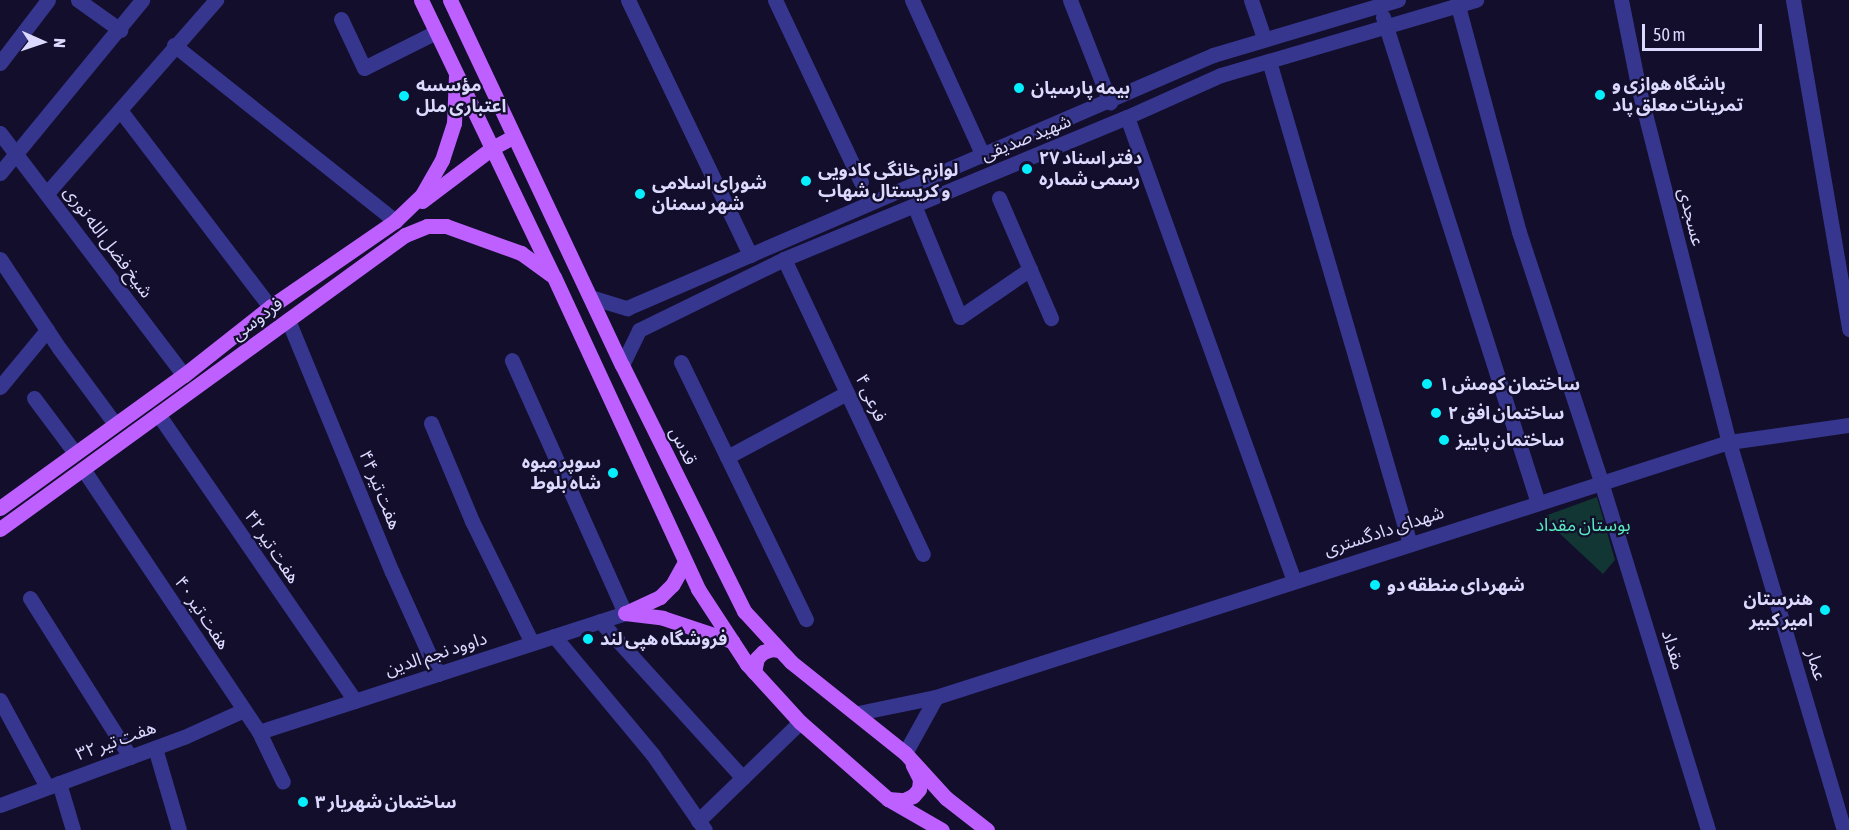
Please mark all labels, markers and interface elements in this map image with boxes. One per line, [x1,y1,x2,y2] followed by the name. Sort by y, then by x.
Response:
[12,12,72,72] north arrow
[1645,12,1765,50] scale bar
[1653,24,1685,45] text: 50 m
[51,38,69,48] text: N
[1612,74,1743,116] place label: باشگاه هوازی و تمرینات معلق پاد
[416,75,506,118] place label: مؤسسه اعتباری ملل
[1031,77,1130,99] place label: بیمه پارسیان
[1012,81,1026,95] marker: بیمه پارسیان
[1593,88,1607,102] marker: باشگاه هوازی و تمرینات معلق پاد
[397,89,411,103] marker: مؤسسه اعتباری ملل
[978,110,1074,166] street label: شهید صدیقی
[1039,148,1142,190] place label: ۲۷ دفتر اسناد رسمی شماره
[818,160,958,202] place label: لوازم خانگی کادویی و کریستال شهاب
[1020,162,1034,176] marker: ۲۷ دفتر اسناد رسمی شماره
[652,173,767,216] place label: شورای اسلامی شهر سمنان
[799,174,813,188] marker: لوازم خانگی کادویی و کریستال شهاب
[59,182,157,302] street label: شیخ فضل الله نوری
[1673,186,1709,248] street label: عسجدی
[633,187,647,201] marker: شورای اسلامی شهر سمنان
[227,293,287,345] street label: فردوسی
[851,371,891,425] street label: فرعی ۴
[1439,373,1580,395] place label: ساختمان کومش ۱
[1420,377,1434,391] marker: ساختمان کومش ۱
[1448,402,1564,424] place label: ساختمان افق ۲
[1429,406,1443,420] marker: ساختمان افق ۲
[665,424,701,468] street label: قدس
[1456,429,1564,451] place label: ساختمان پاییز
[1437,433,1451,447] marker: ساختمان پاییز
[354,447,406,533] street label: هفت تیر ۴۴
[522,452,601,494] place label: سوپر میوه شاه بلوط
[606,466,620,480] marker: سوپر میوه شاه بلوط
[1321,501,1447,561] street label: شهدای دادگستری
[240,506,304,588] street label: هفت تیر ۴۲
[1535,514,1631,536] park label: بوستان مقداد
[170,572,234,654] street label: هفت تیر ۴۰
[1387,574,1525,596] place label: شهردای منطقه دو
[1368,578,1382,592] marker: شهردای منطقه دو
[1743,589,1813,632] place label: هنرستان امیر کبیر
[1818,603,1832,617] marker: هنرستان امیر کبیر
[382,627,490,681] street label: داوود نجم الدین
[1657,627,1689,673] street label: مقداد
[600,628,727,650] place label: فروشگاه هپی لند
[581,632,595,646] marker: فروشگاه هپی لند
[1801,647,1831,683] street label: عمار
[73,717,159,765] street label: هفت تیر ۳۲
[315,791,457,813] place label: ساختمان شهریار ۳
[296,795,310,809] marker: ساختمان شهریار ۳

